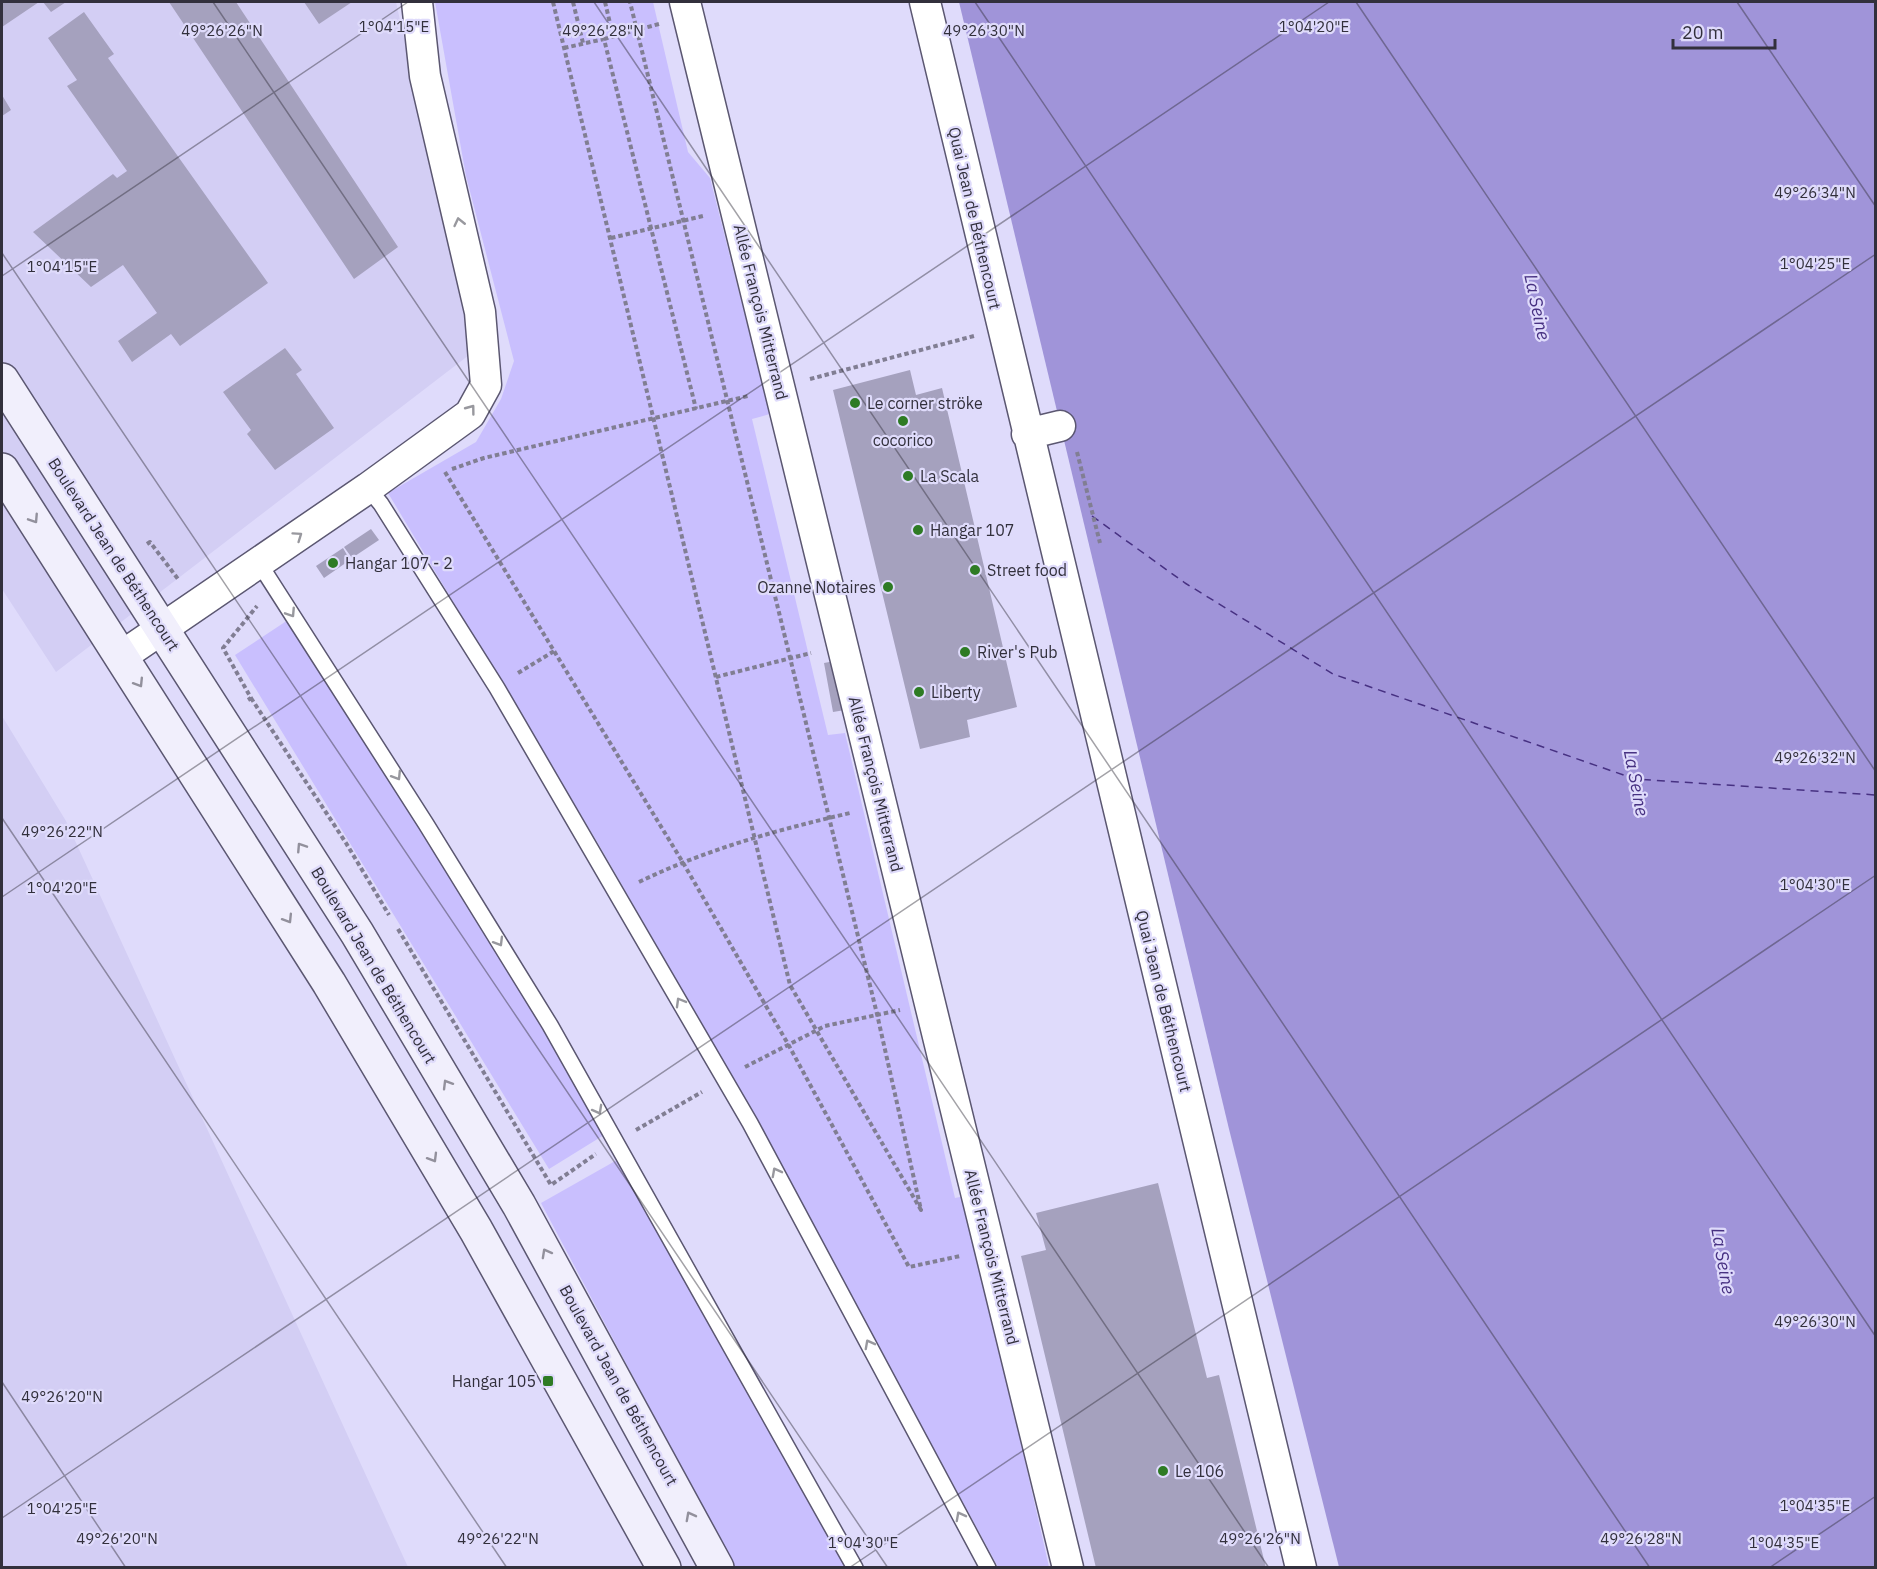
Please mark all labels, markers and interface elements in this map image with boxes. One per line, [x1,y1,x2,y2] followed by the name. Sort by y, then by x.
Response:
[1673,12,1775,50] scale bar
[359,17,429,36] text: 1°04'15"E
[1279,17,1349,36] text: 1°04'20"E
[181,21,263,40] text: 49°26'26"N
[562,21,644,40] text: 49°26'28"N
[943,21,1025,40] text: 49°26'30"N
[1682,21,1724,44] text: 20 m
[944,125,1006,311] street label: Quai Jean de Béthencourt
[1774,183,1856,202] text: 49°26'34"N
[453,217,466,227] one-way arrow
[730,222,792,402] street label: Allée François Mitterrand
[1780,254,1850,273] text: 1°04'25"E
[27,257,97,276] text: 1°04'15"E
[1519,272,1556,342] water label: La Seine
[867,393,983,413] place label: Le corner ströke
[848,396,862,410] marker: Le corner ströke
[464,405,475,416] one-way arrow
[896,414,910,428] marker: cocorico
[873,430,933,450] place label: cocorico
[44,454,184,654] street label: Boulevard Jean de Béthencourt
[920,466,980,486] place label: La Scala
[901,469,915,483] marker: La Scala
[26,513,37,524] one-way arrow
[930,520,1014,540] place label: Hangar 107
[911,523,925,537] marker: Hangar 107
[292,532,303,543] one-way arrow
[345,553,453,573] place label: Hangar 107 - 2
[326,556,340,570] marker: Hangar 107 - 2
[987,560,1067,580] place label: Street food
[968,563,982,577] marker: Street food
[757,577,876,597] place label: Ozanne Notaires
[881,580,895,594] marker: Ozanne Notaires
[284,606,295,617] one-way arrow
[977,642,1058,662] place label: River's Pub
[958,645,972,659] marker: River's Pub
[132,677,144,687] one-way arrow
[931,682,981,702] place label: Liberty
[912,685,926,699] marker: Liberty
[845,694,907,874] street label: Allée François Mitterrand
[1619,748,1654,818] water label: La Seine
[1774,748,1856,767] text: 49°26'32"N
[389,770,400,781] one-way arrow
[21,822,103,841] text: 49°26'22"N
[298,842,309,853] one-way arrow
[307,863,441,1067] street label: Boulevard Jean de Béthencourt
[1780,875,1850,894] text: 1°04'30"E
[27,878,97,897] text: 1°04'20"E
[1132,908,1196,1094] street label: Quai Jean de Béthencourt
[281,913,293,923] one-way arrow
[492,936,504,946] one-way arrow
[676,998,687,1009] one-way arrow
[443,1080,454,1091] one-way arrow
[591,1104,602,1114] one-way arrow
[426,1152,437,1162] one-way arrow
[961,1167,1023,1347] street label: Allée François Mitterrand
[772,1168,783,1178] one-way arrow
[1706,1226,1741,1296] water label: La Seine
[542,1249,553,1259] one-way arrow
[555,1281,683,1489] street label: Boulevard Jean de Béthencourt
[1774,1312,1856,1331] text: 49°26'30"N
[865,1339,876,1350] one-way arrow
[452,1371,536,1391] place label: Hangar 105
[541,1374,555,1388] marker: Hangar 105
[21,1387,103,1406] text: 49°26'20"N
[1175,1461,1224,1481] place label: Le 106
[1156,1464,1170,1478] marker: Le 106
[1780,1496,1850,1515] text: 1°04'35"E
[27,1499,97,1518] text: 1°04'25"E
[956,1511,968,1522] one-way arrow
[686,1512,697,1522] one-way arrow
[76,1529,158,1548] text: 49°26'20"N
[457,1529,539,1548] text: 49°26'22"N
[1219,1529,1301,1548] text: 49°26'26"N
[1600,1529,1682,1548] text: 49°26'28"N
[828,1533,898,1552] text: 1°04'30"E
[1749,1533,1819,1552] text: 1°04'35"E

